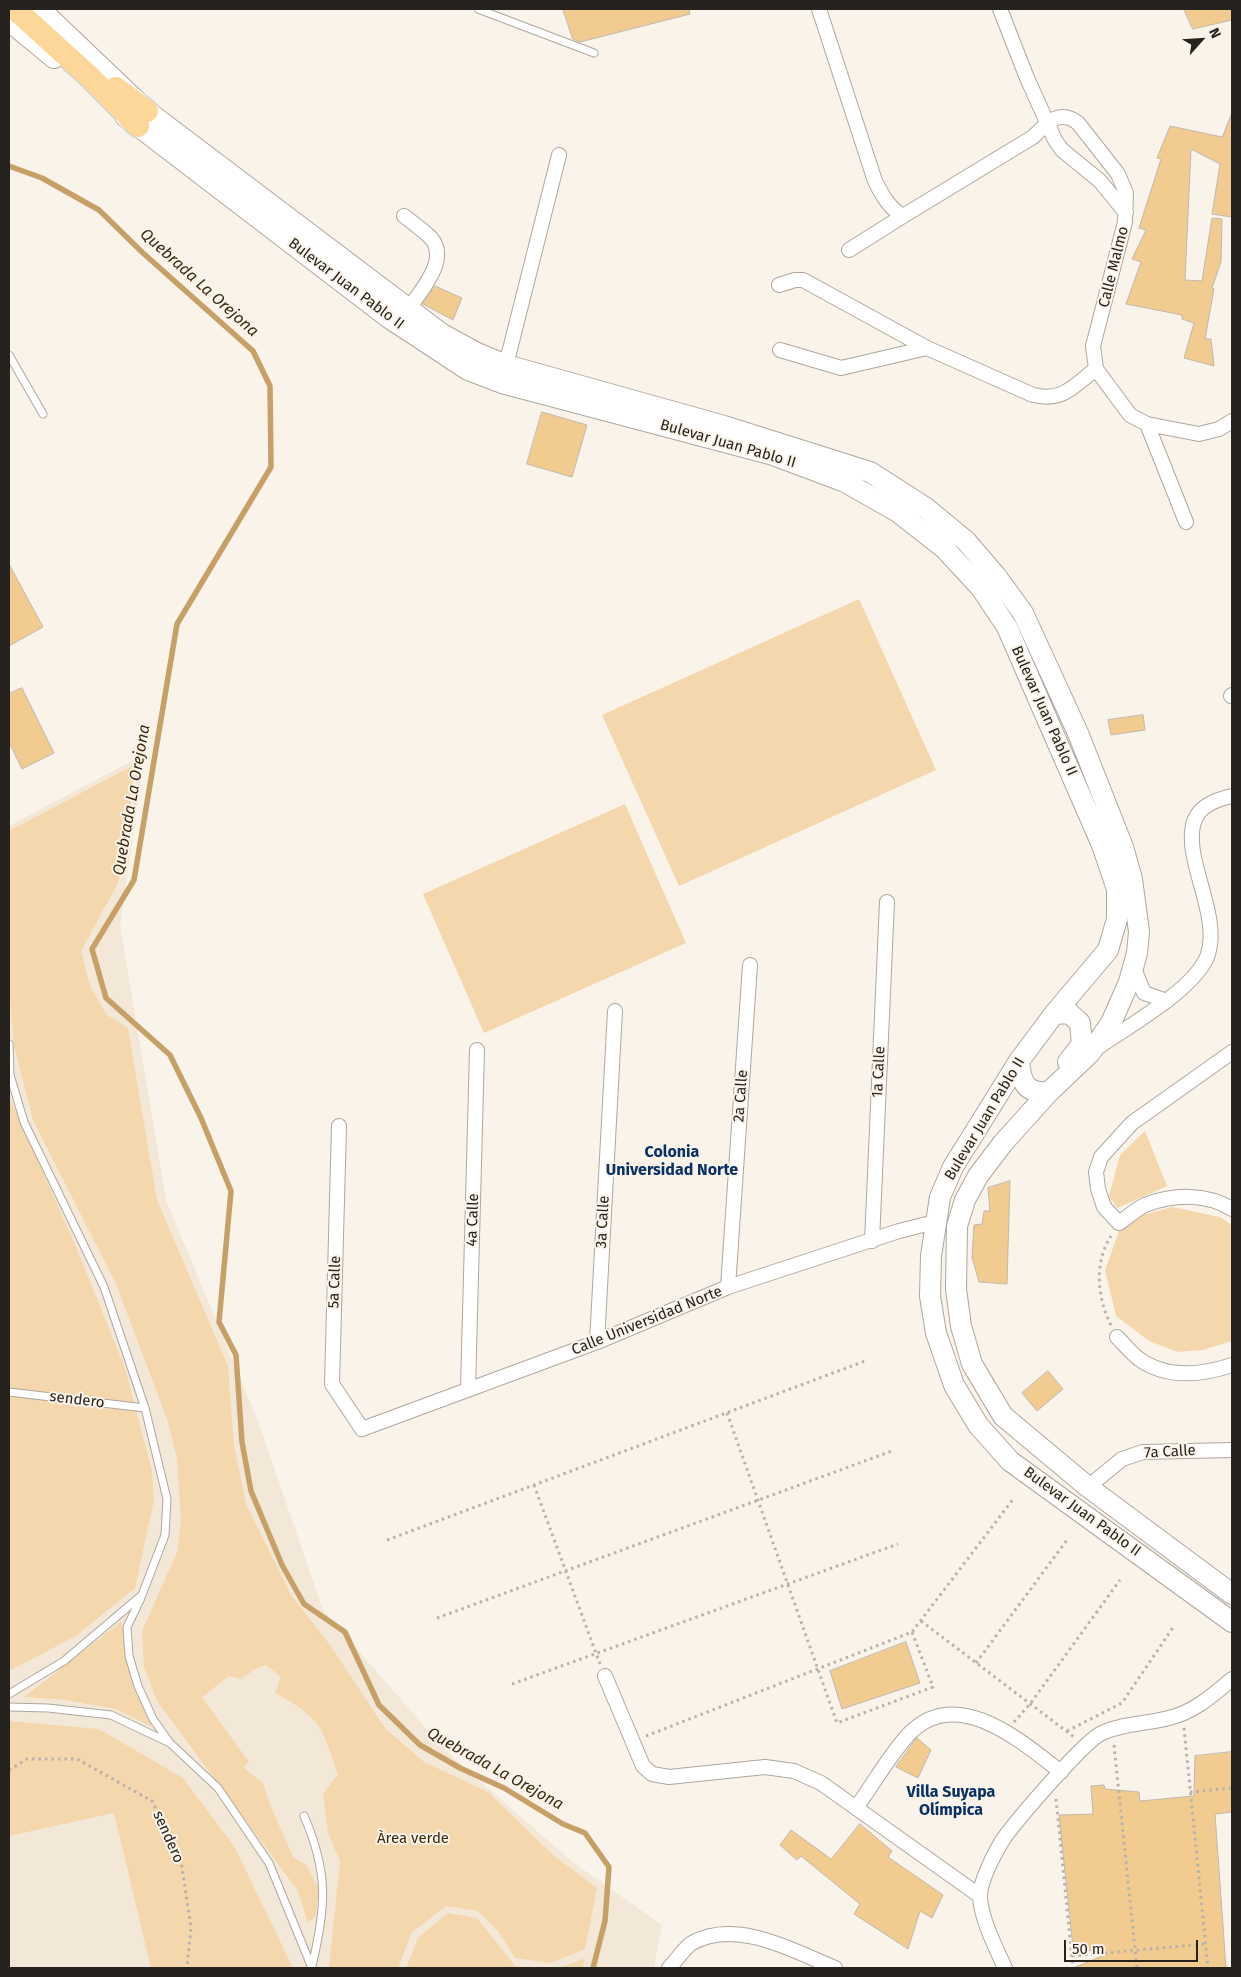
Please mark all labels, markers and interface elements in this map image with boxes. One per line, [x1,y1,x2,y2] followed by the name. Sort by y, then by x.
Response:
[1176,15,1226,65] north arrow
[1205,25,1225,41] text: N
[136,225,262,341] water label: Quebrada La Orejona
[1095,225,1133,309] street label: Calle Malmo
[285,235,407,333] street label: Bulevar Juan Pablo II
[658,416,798,472] street label: Bulevar Juan Pablo II
[1007,643,1081,779] street label: Bulevar Juan Pablo II
[109,723,155,877] water label: Quebrada La Orejona
[869,1046,889,1098] street label: 1a Calle
[941,1054,1029,1184] street label: Bulevar Juan Pablo II
[730,1069,752,1123] street label: 2a Calle
[606,1143,738,1181] district label: Colonia Universidad Norte
[463,1193,483,1247] street label: 4a Calle
[593,1195,613,1249] street label: 3a Calle
[325,1255,345,1309] street label: 5a Calle
[569,1283,725,1359] street label: Calle Universidad Norte
[49,1388,105,1412] street label: sendero
[1144,1442,1196,1462] street label: 7a Calle
[1020,1463,1144,1561] street label: Bulevar Juan Pablo II
[424,1724,566,1814] water label: Quebrada La Orejona
[907,1783,995,1821] district label: Villa Suyapa Olímpica
[149,1808,187,1866] street label: sendero
[377,1830,449,1848] park label: Àrea verde
[1066,1930,1200,1962] scale bar
[1072,1940,1105,1958] text: 50 m

